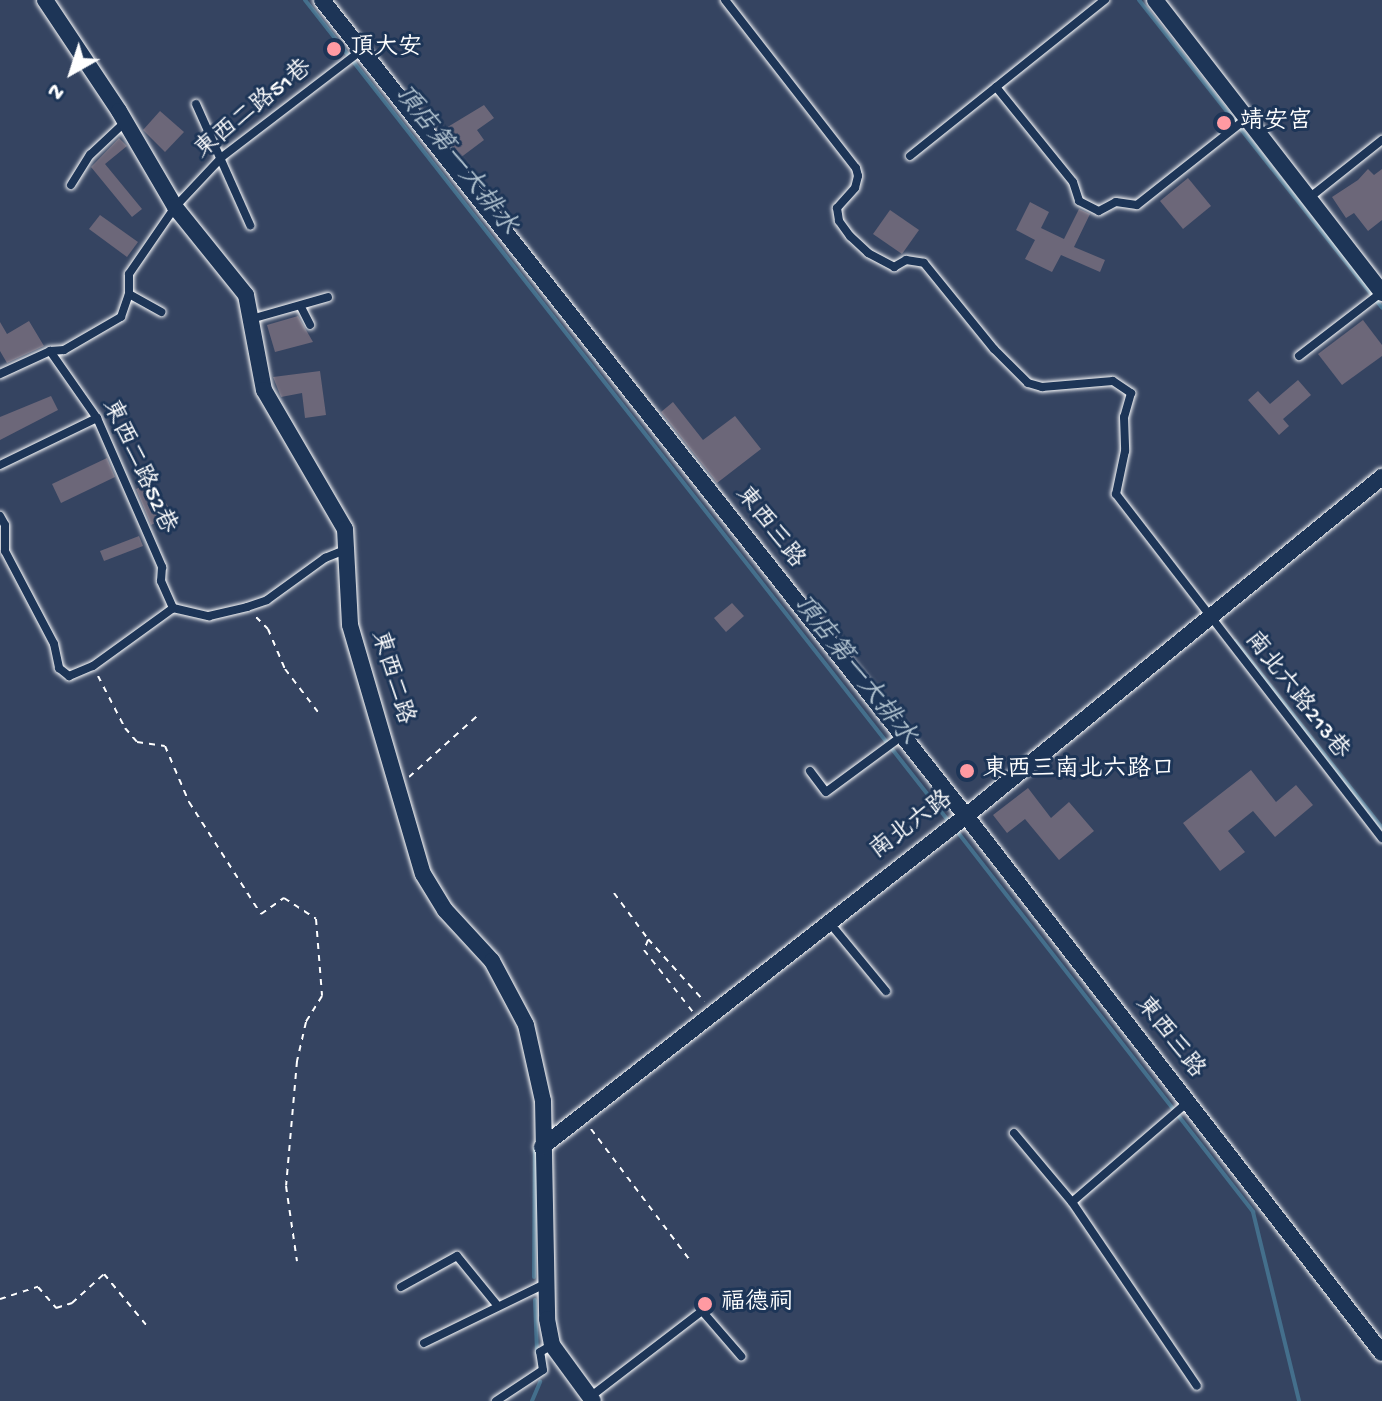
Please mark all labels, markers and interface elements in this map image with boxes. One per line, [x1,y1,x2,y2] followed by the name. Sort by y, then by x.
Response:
[32,32,112,112] north arrow
[350,35,422,63] place label: 頂大安
[325,40,343,58] marker: 頂大安
[190,54,318,166] street label: 東西二路51巷
[43,76,71,105] text: N
[386,80,522,242] water label: 頂店第一大排水
[1240,109,1312,137] place label: 靖安宮
[1215,114,1233,132] marker: 靖安宮
[94,395,182,539] street label: 東西二路52巷
[728,481,810,575] street label: 東西三路
[785,590,921,752] water label: 頂店第一大排水
[1237,626,1355,766] street label: 南北六路213巷
[363,628,419,728] street label: 東西二路
[983,757,1175,785] place label: 東西三南北六路口
[958,762,976,780] marker: 東西三南北六路口
[865,786,959,866] street label: 南北六路
[1128,991,1210,1085] street label: 東西三路
[721,1290,793,1318] place label: 福德祠
[696,1295,714,1313] marker: 福德祠

